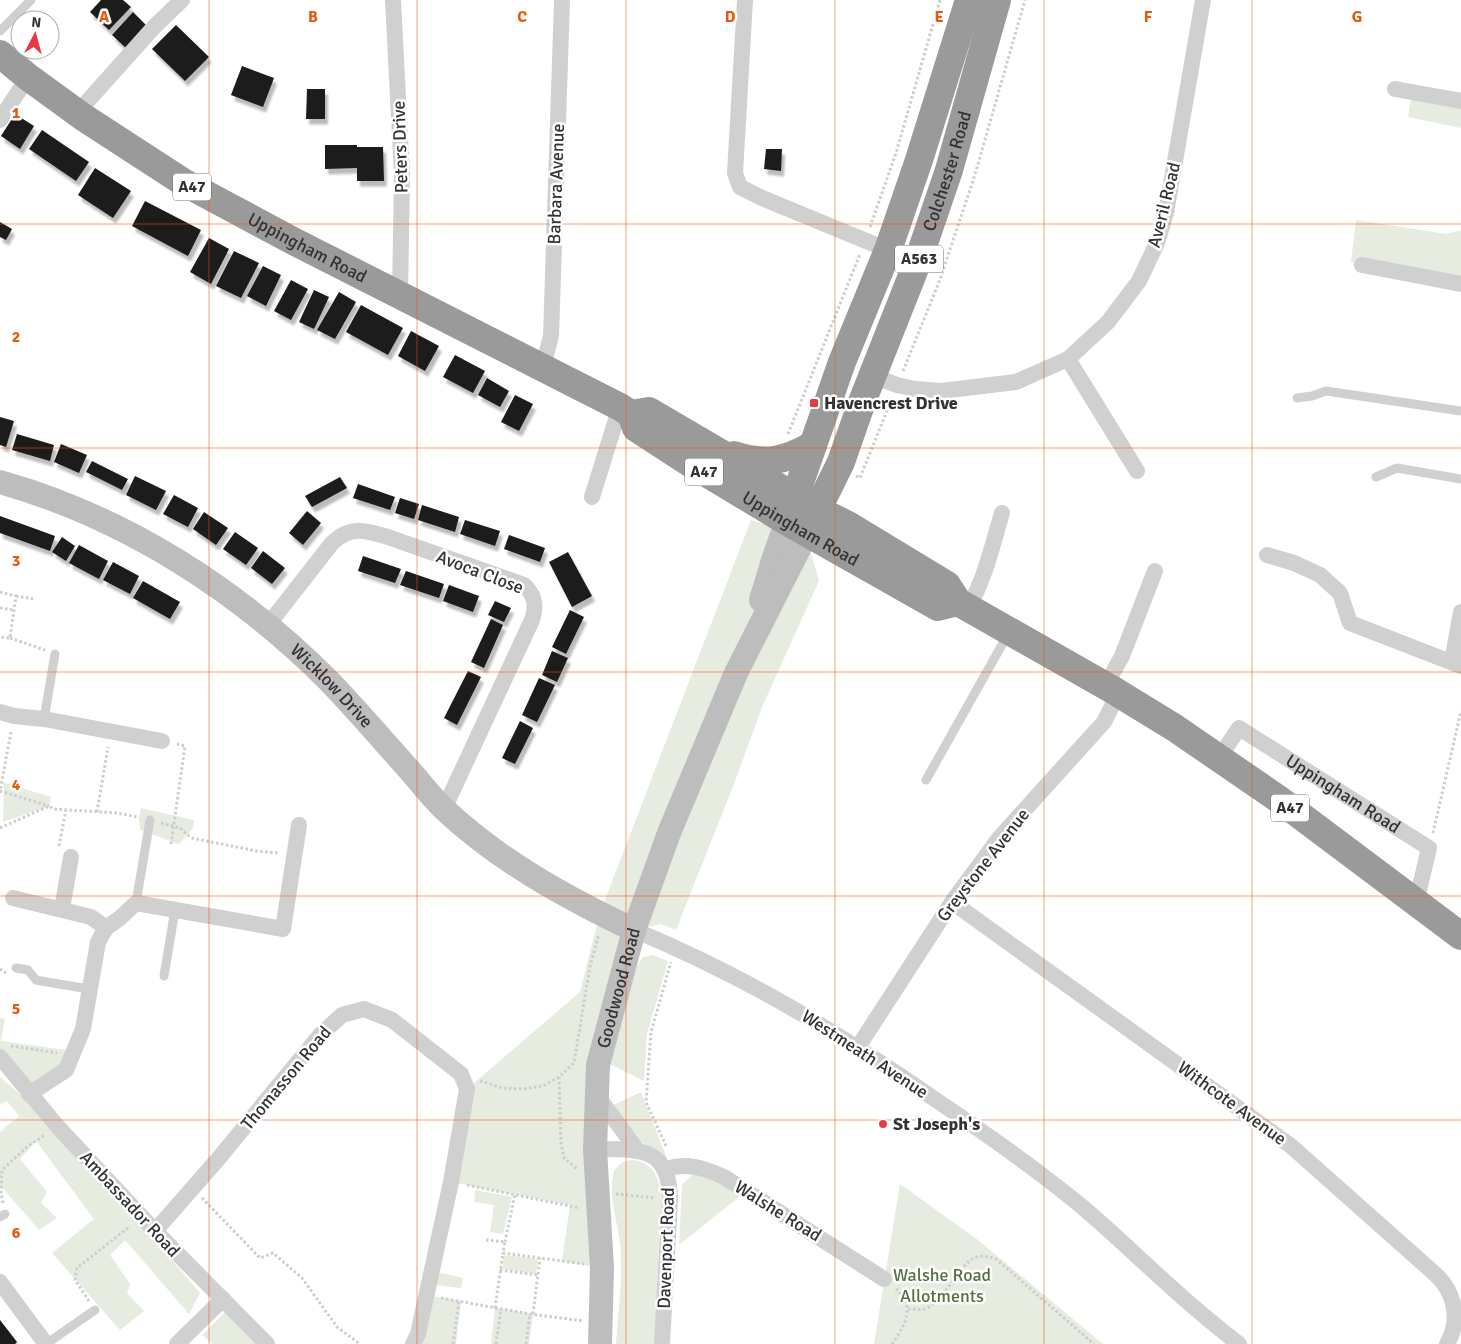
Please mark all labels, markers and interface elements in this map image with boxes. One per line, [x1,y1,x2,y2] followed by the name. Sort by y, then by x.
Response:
[99,7,110,27] text: A
[308,7,318,27] text: B
[517,7,527,27] text: C
[725,7,736,27] text: D
[934,7,944,27] text: E
[1144,7,1153,27] text: F
[1352,7,1362,27] text: G
[10,10,60,60] north arrow
[31,14,42,32] text: N
[387,100,413,194] street label: Peters Drive
[12,103,21,123] text: 1
[918,109,976,234] street label: Colchester Road
[543,123,569,245] street label: Barbara Avenue
[1143,160,1185,250] street label: Averil Road
[173,173,211,200] road number: A47
[244,208,370,288] street label: Uppingham Road
[895,245,943,272] road number: A563
[12,327,20,347] text: 2
[824,392,958,414] place label: Havencrest Drive
[808,397,820,409] marker: Havencrest Drive
[685,458,723,486] road number: A47
[738,486,863,571] street label: Uppingham Road
[433,545,527,599] street label: Avoca Close
[12,551,20,571] text: 3
[286,639,378,732] street label: Wicklow Drive
[1282,749,1404,838] street label: Uppingham Road
[12,775,21,795] text: 4
[1271,794,1309,821] road number: A47
[932,804,1034,926] street label: Greystone Avenue
[592,925,645,1050] street label: Goodwood Road
[12,999,20,1019] text: 5
[798,1005,932,1103] street label: Westmeath Avenue
[236,1022,336,1134] street label: Thomasson Road
[1173,1056,1291,1150] street label: Withcote Avenue
[893,1113,980,1135] place label: St Joseph's
[877,1118,889,1130] marker: St Joseph's
[75,1146,185,1262] street label: Ambassador Road
[731,1176,825,1246] street label: Walshe Road
[653,1187,679,1309] street label: Davenport Road
[12,1223,21,1243] text: 6
[893,1264,991,1307] park label: Walshe Road Allotments

